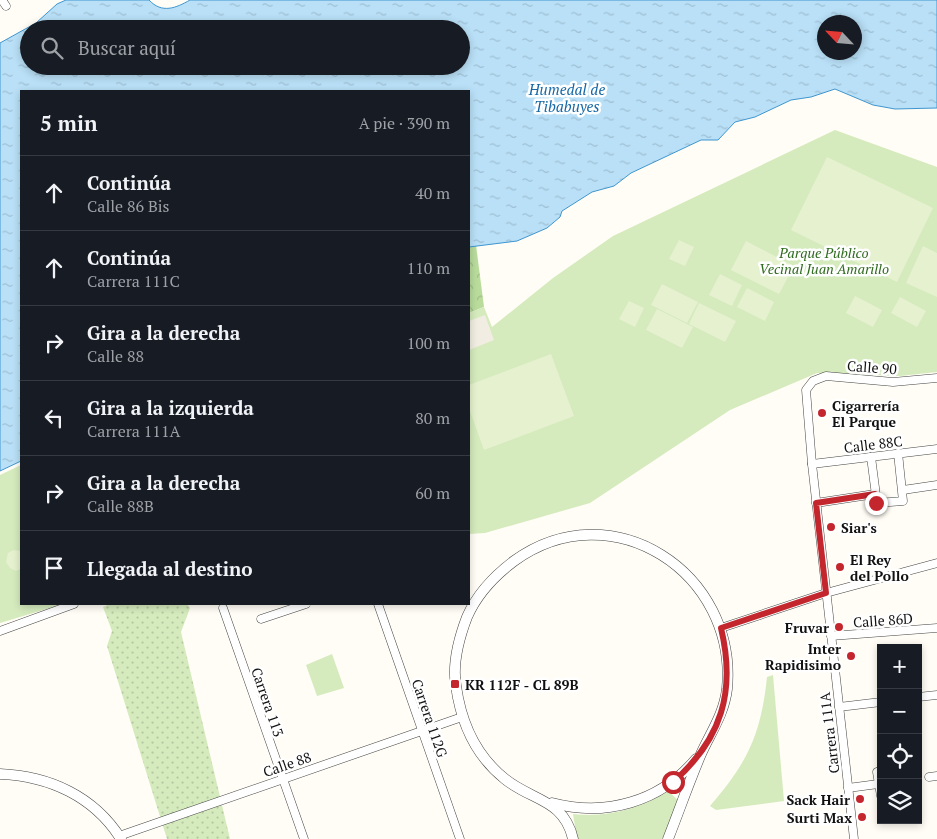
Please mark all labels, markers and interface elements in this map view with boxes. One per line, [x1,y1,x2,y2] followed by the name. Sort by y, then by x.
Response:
[817,15,862,60] north arrow
[20,20,470,75] search box
[38,34,66,62] icon: search
[78,35,176,60] text: Buscar aquí
[528,79,605,116] water label: Humedal de Tibabuyes
[40,109,97,137] text: 5 min
[359,112,450,134] text: A pie · 390 m
[87,170,171,195] text: Continúa
[40,179,68,207] icon: ahead
[415,182,450,204] text: 40 m
[87,195,169,217] text: Calle 86 Bis
[759,243,889,278] park label: Parque Público Vecinal Juan Amarillo
[87,245,171,270] text: Continúa
[40,254,68,282] icon: ahead
[407,257,450,279] text: 110 m
[87,270,180,292] text: Carrera 111C
[87,320,240,345] text: Gira a la derecha
[40,329,68,357] icon: right
[407,332,450,354] text: 100 m
[87,345,144,367] text: Calle 88
[846,356,898,378] street label: Calle 90
[87,395,254,420] text: Gira a la izquierda
[832,396,900,431] place label: Cigarrería El Parque
[40,404,68,432] icon: left
[415,407,450,429] text: 80 m
[816,407,828,419] marker: Cigarrería El Parque
[87,420,180,442] text: Carrera 111A
[843,431,903,457] street label: Calle 88C
[87,470,240,495] text: Gira a la derecha
[40,479,68,507] icon: right
[415,482,450,504] text: 60 m
[865,492,888,515] route end
[87,495,154,517] text: Calle 88B
[841,518,877,537] place label: Siar's
[825,521,837,533] marker: Siar's
[850,550,909,585] place label: El Rey del Pollo
[40,554,68,582] icon: arrive
[87,556,253,581] text: Llegada al destino
[834,561,846,573] marker: El Rey del Pollo
[853,608,914,632] street label: Calle 86D
[785,618,829,637] place label: Fruvar
[833,621,845,633] marker: Fruvar
[765,639,841,674] place label: Inter Rapidisimo
[877,644,922,824] map controls
[877,644,922,689] button: +
[845,650,857,662] marker: Inter Rapidisimo
[247,665,289,739] street label: Carrera 113
[465,675,579,694] place label: KR 112F - CL 89B
[408,676,452,760] street label: Carrera 112G
[449,678,461,690] marker: KR 112F - CL 89B
[877,689,922,734] button: −
[815,691,843,775] street label: Carrera 111A
[877,734,922,779] button: locate
[260,747,314,781] street label: Calle 88
[662,771,685,794] route start
[877,779,922,824] button: layers
[786,790,850,809] place label: Sack Hair
[854,793,866,805] marker: Sack Hair
[787,808,852,827] place label: Surti Max
[856,811,868,823] marker: Surti Max

